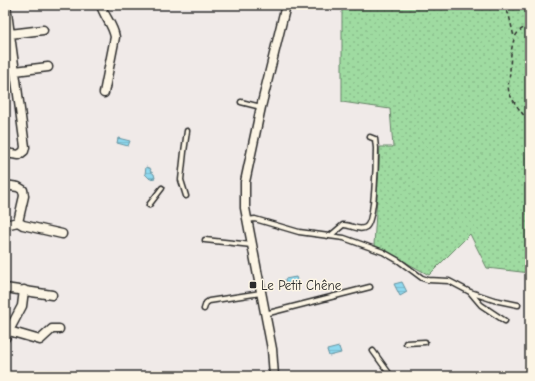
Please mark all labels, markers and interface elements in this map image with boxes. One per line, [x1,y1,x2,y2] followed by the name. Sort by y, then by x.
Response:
[261,278,342,293] place label: Le Petit Chêne
[248,280,258,290] marker: Le Petit Chêne

